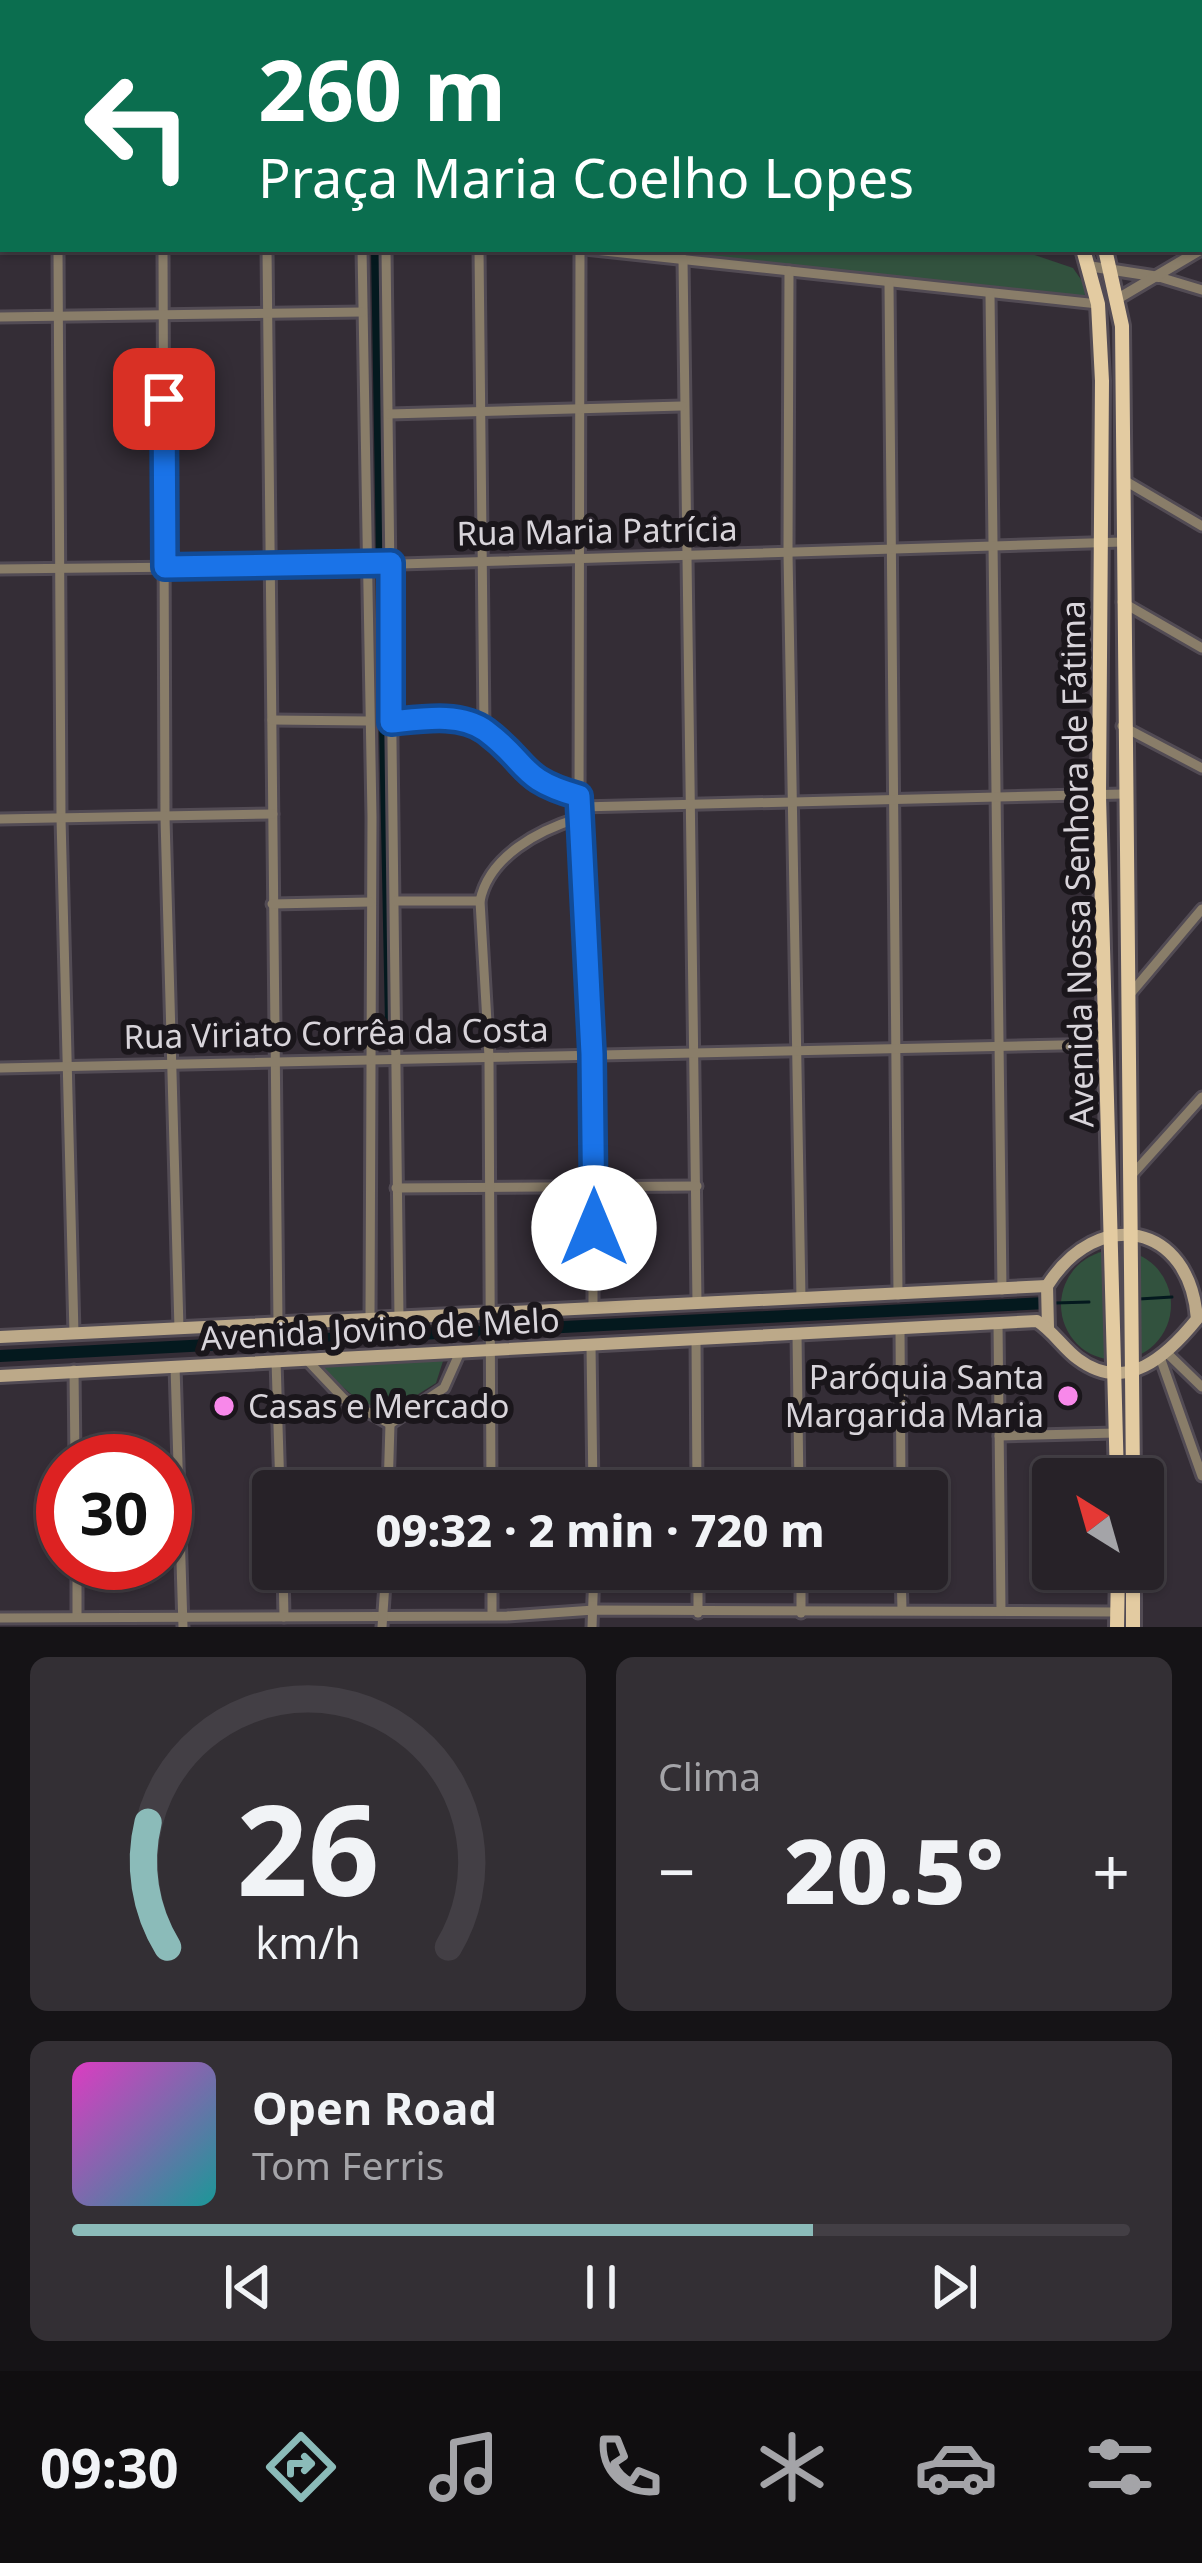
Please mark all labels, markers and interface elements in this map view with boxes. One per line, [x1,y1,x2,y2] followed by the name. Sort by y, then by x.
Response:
[258,31,506,146] text: 260 m
[60,48,216,204] icon: left
[258,140,914,214] text: Praça Maria Coelho Lopes
[113,348,215,450] pin
[131,366,197,432] icon: arrive
[456,506,738,555] street label: Rua Maria Patrícia
[1049,600,1104,1128] street label: Avenida Nossa Senhora de Fátima
[123,1006,549,1059] street label: Rua Viriato Corrêa da Costa
[531,1165,657,1291] position arrow
[199,1297,561,1360] street label: Avenida Jovino de Melo
[785,1354,1044,1437] place label: Paróquia Santa Margarida Maria
[248,1383,509,1428] place label: Casas e Mercado
[1055,1383,1081,1409] marker: Paróquia Santa Margarida Maria
[211,1393,237,1419] marker: Casas e Mercado
[36,1434,192,1590] speed limit sign: 30
[1032,1458,1164,1590] north arrow
[1032,1458,1164,1590] map controls
[375,1499,825,1560] text: 09:32 · 2 min · 720 m
[658,1749,761,1802] text: Clima
[237,1763,379,1933] text: 26
[784,1808,1004,1930] text: 20.5°
[658,1825,696,1915] text: −
[1092,1825,1130,1915] text: +
[255,1913,361,1972] text: km/h
[252,2077,497,2138] text: Open Road
[252,2138,444,2191] text: Tom Ferris
[215,2254,281,2320] icon: previous
[568,2254,634,2320] icon: pause
[921,2254,987,2320] icon: next
[259,2425,343,2509] icon: directions
[422,2425,506,2509] icon: music
[586,2425,670,2509] icon: phone
[750,2425,834,2509] icon: climate
[914,2425,998,2509] icon: car
[1078,2425,1162,2509] icon: filters
[40,2430,179,2504] text: 09:30

